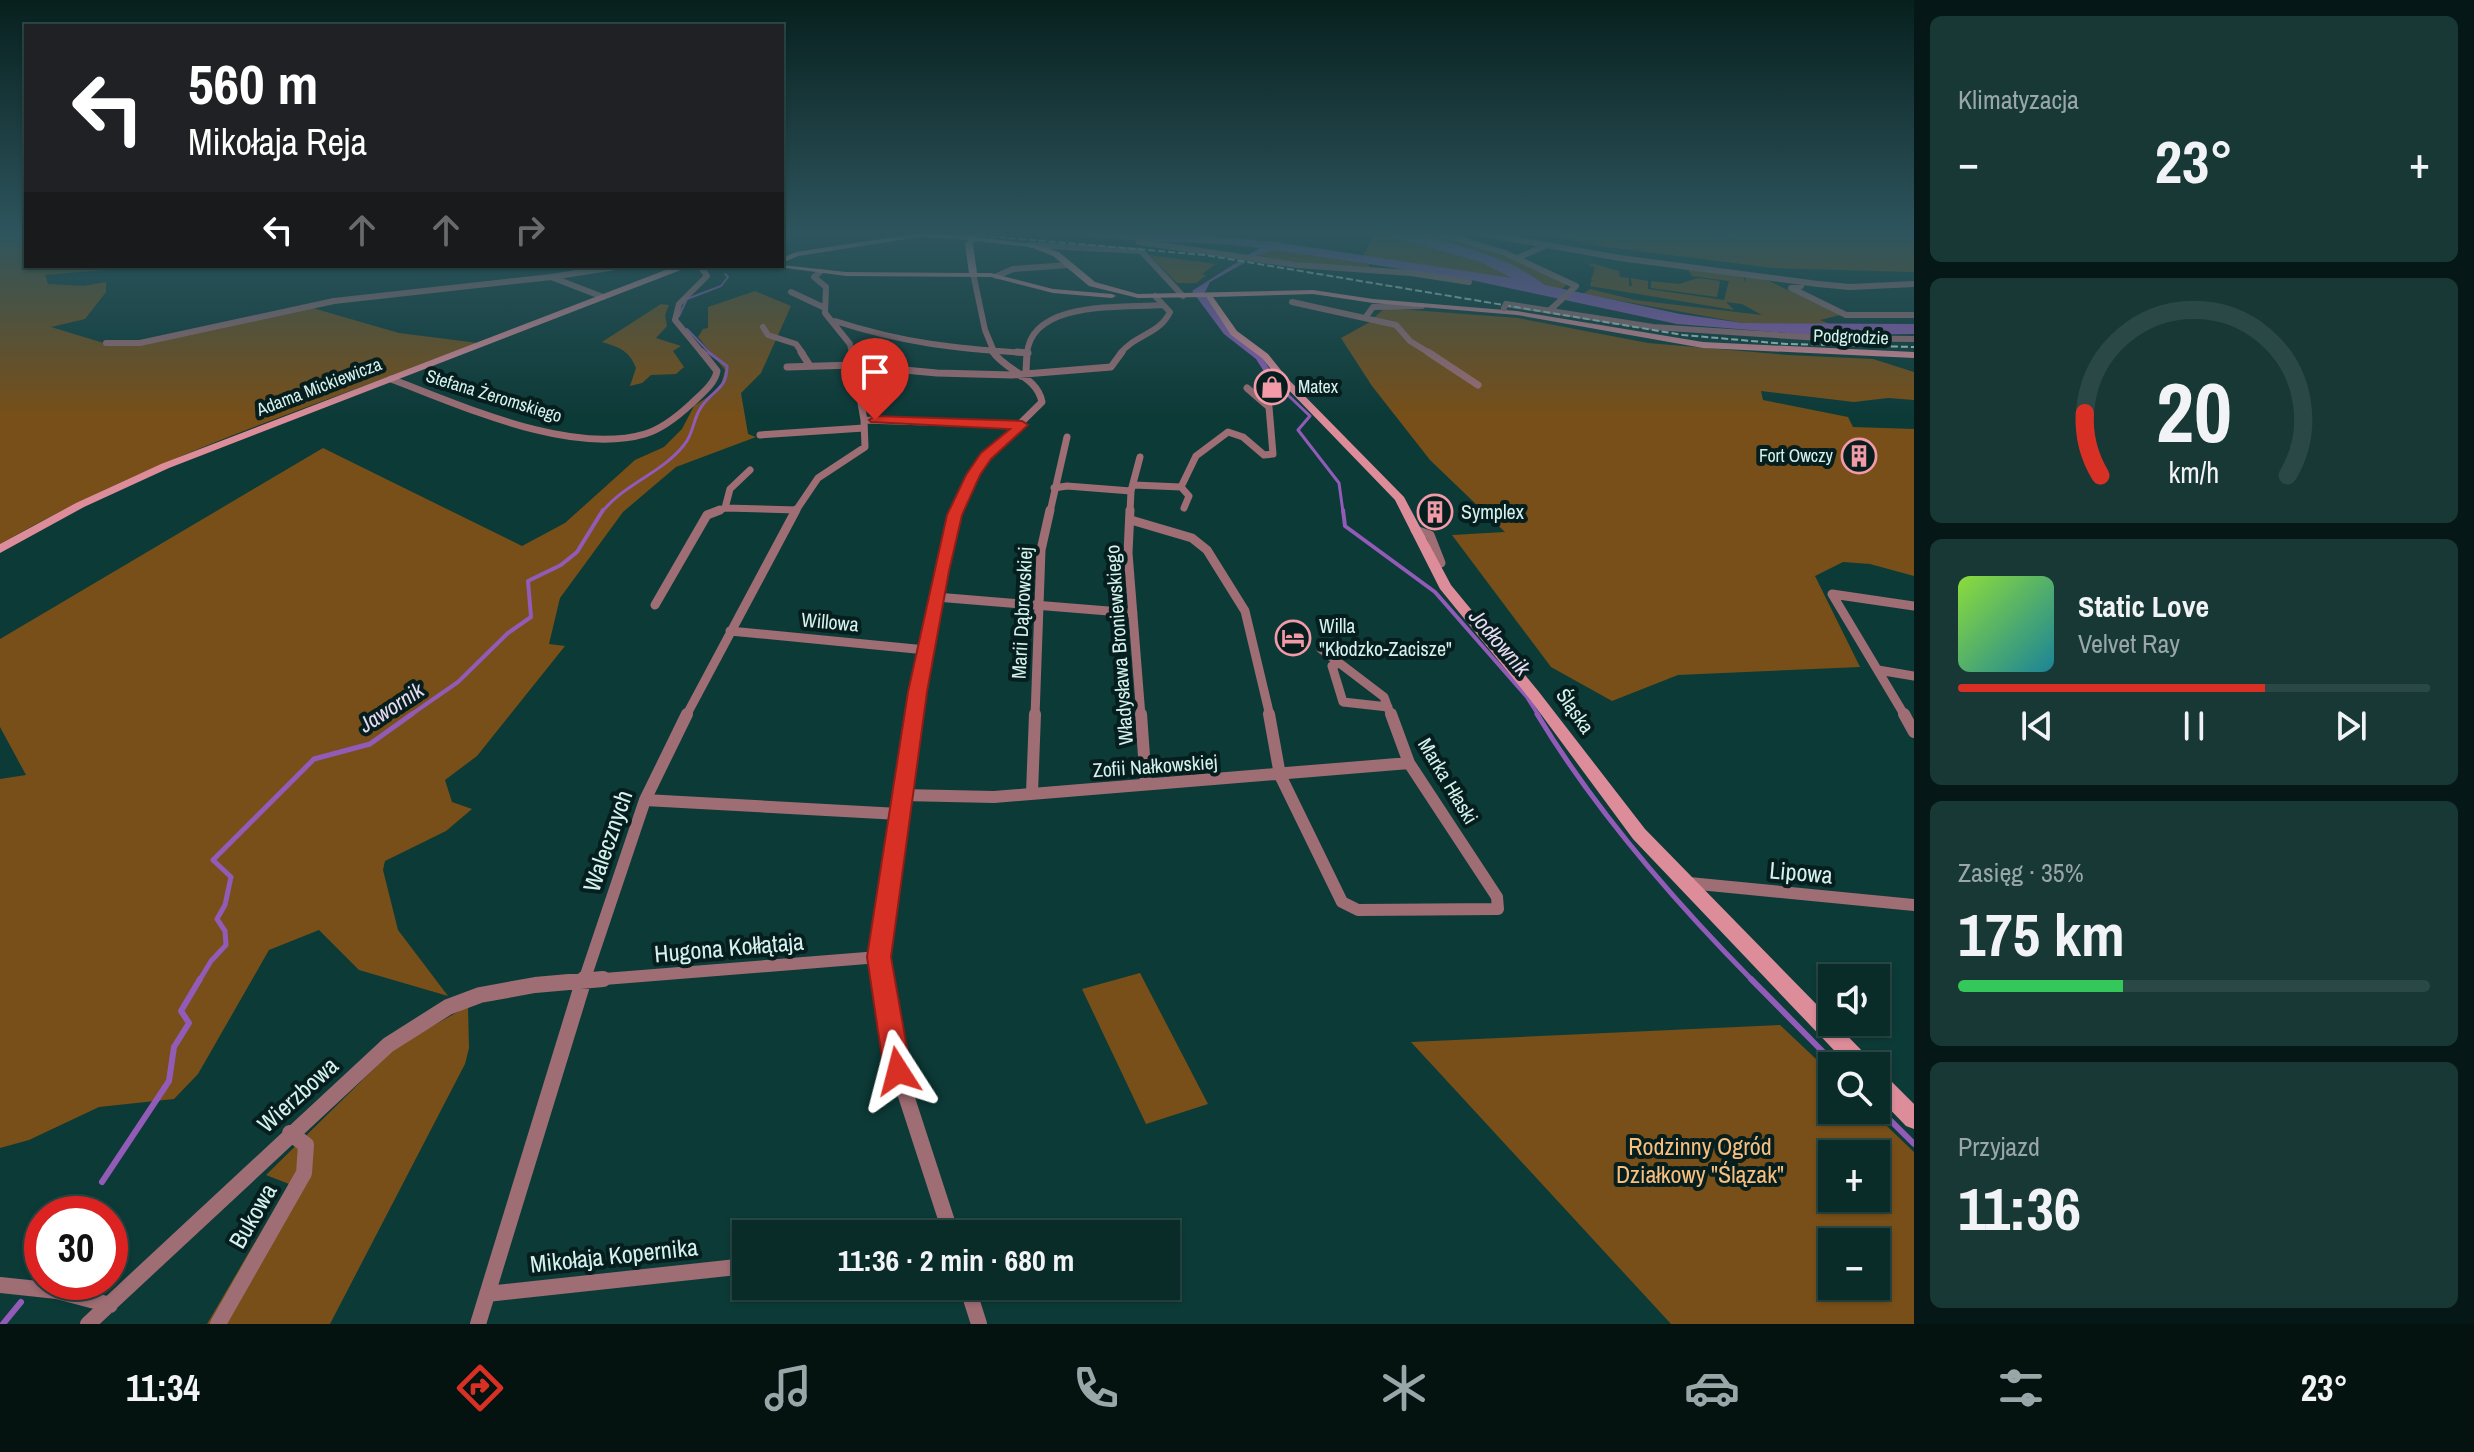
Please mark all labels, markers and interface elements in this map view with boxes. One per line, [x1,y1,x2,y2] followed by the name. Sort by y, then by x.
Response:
[188,46,318,121] text: 560 m
[56,56,160,160] icon: left
[1958,82,2079,117] text: Klimatyzacja
[188,118,367,166] text: Mikołaja Reja
[2155,121,2233,202] text: 23°
[1958,132,1979,192] text: −
[2409,132,2430,192] text: +
[256,208,300,252] icon: left
[340,208,384,252] icon: ahead
[424,208,468,252] icon: ahead
[508,208,552,252] icon: right
[1813,323,1889,350] street label: Podgrodzie
[841,338,909,420] pin
[853,350,897,394] icon: arrive
[252,351,385,422] street label: Adama Mickiewicza
[2156,356,2232,468] text: 20
[423,363,565,428] street label: Stefana Żeromskiego
[1253,368,1291,406] shop icon: Matex
[1298,374,1339,399] place label: Matex
[1840,437,1878,475] building icon: Fort Owczy
[1759,443,1834,468] place label: Fort Owczy
[2169,454,2219,493] text: km/h
[1416,493,1454,531] building icon: Symplex
[1461,498,1525,525] place label: Symplex
[1098,544,1139,746] street label: Władysława Broniewskiego
[1005,546,1038,680] street label: Marii Dąbrowskiej
[2078,586,2209,626] text: Static Love
[1462,601,1538,683] water label: Jodłownik
[800,606,860,637] street label: Willowa
[1319,612,1452,662] place label: Willa "Kłodzko-Zacisze"
[1274,619,1312,657] hotel icon: Willa "Kłodzko-Zacisze"
[2078,626,2180,661] text: Velvet Ray
[352,674,430,740] water label: Jawornik
[1550,683,1601,739] street label: Śląska
[2015,704,2059,748] icon: previous
[2172,704,2216,748] icon: pause
[2329,704,2373,748] icon: next
[1412,733,1485,829] street label: Marka Hłaski
[1092,748,1218,783] street label: Zofii Nałkowskiej
[575,786,639,896] street label: Walecznych
[1768,853,1834,891] street label: Lipowa
[1958,855,2084,890] text: Zasięg · 35%
[1958,894,2125,975] text: 175 km
[653,925,805,969] street label: Hugona Kołłątaja
[1818,964,1890,1300] map controls
[1818,964,1890,1036] button: sound
[856,1029,940,1113] position arrow
[250,1049,345,1139] street label: Wierzbowa
[1818,1052,1890,1124] button: search
[1958,1129,2040,1164] text: Przyjazd
[1616,1130,1784,1190] park label: Rodzinny Ogród Działkowy "Ślązak"
[1818,1140,1890,1212] button: +
[1958,1168,2081,1249] text: 11:36
[221,1177,284,1254] street label: Bukowa
[24,1196,128,1300] speed limit sign: 30
[1818,1228,1890,1300] button: −
[528,1230,699,1280] street label: Mikołaja Kopernika
[838,1240,1074,1280] text: 11:36 · 2 min · 680 m
[452,1360,508,1416] icon: directions
[760,1360,816,1416] icon: music
[1068,1360,1124,1416] icon: phone
[1376,1360,1432,1416] icon: climate
[1684,1360,1740,1416] icon: car
[1993,1360,2049,1416] icon: filters
[126,1364,200,1412] text: 11:34
[2301,1364,2348,1412] text: 23°

